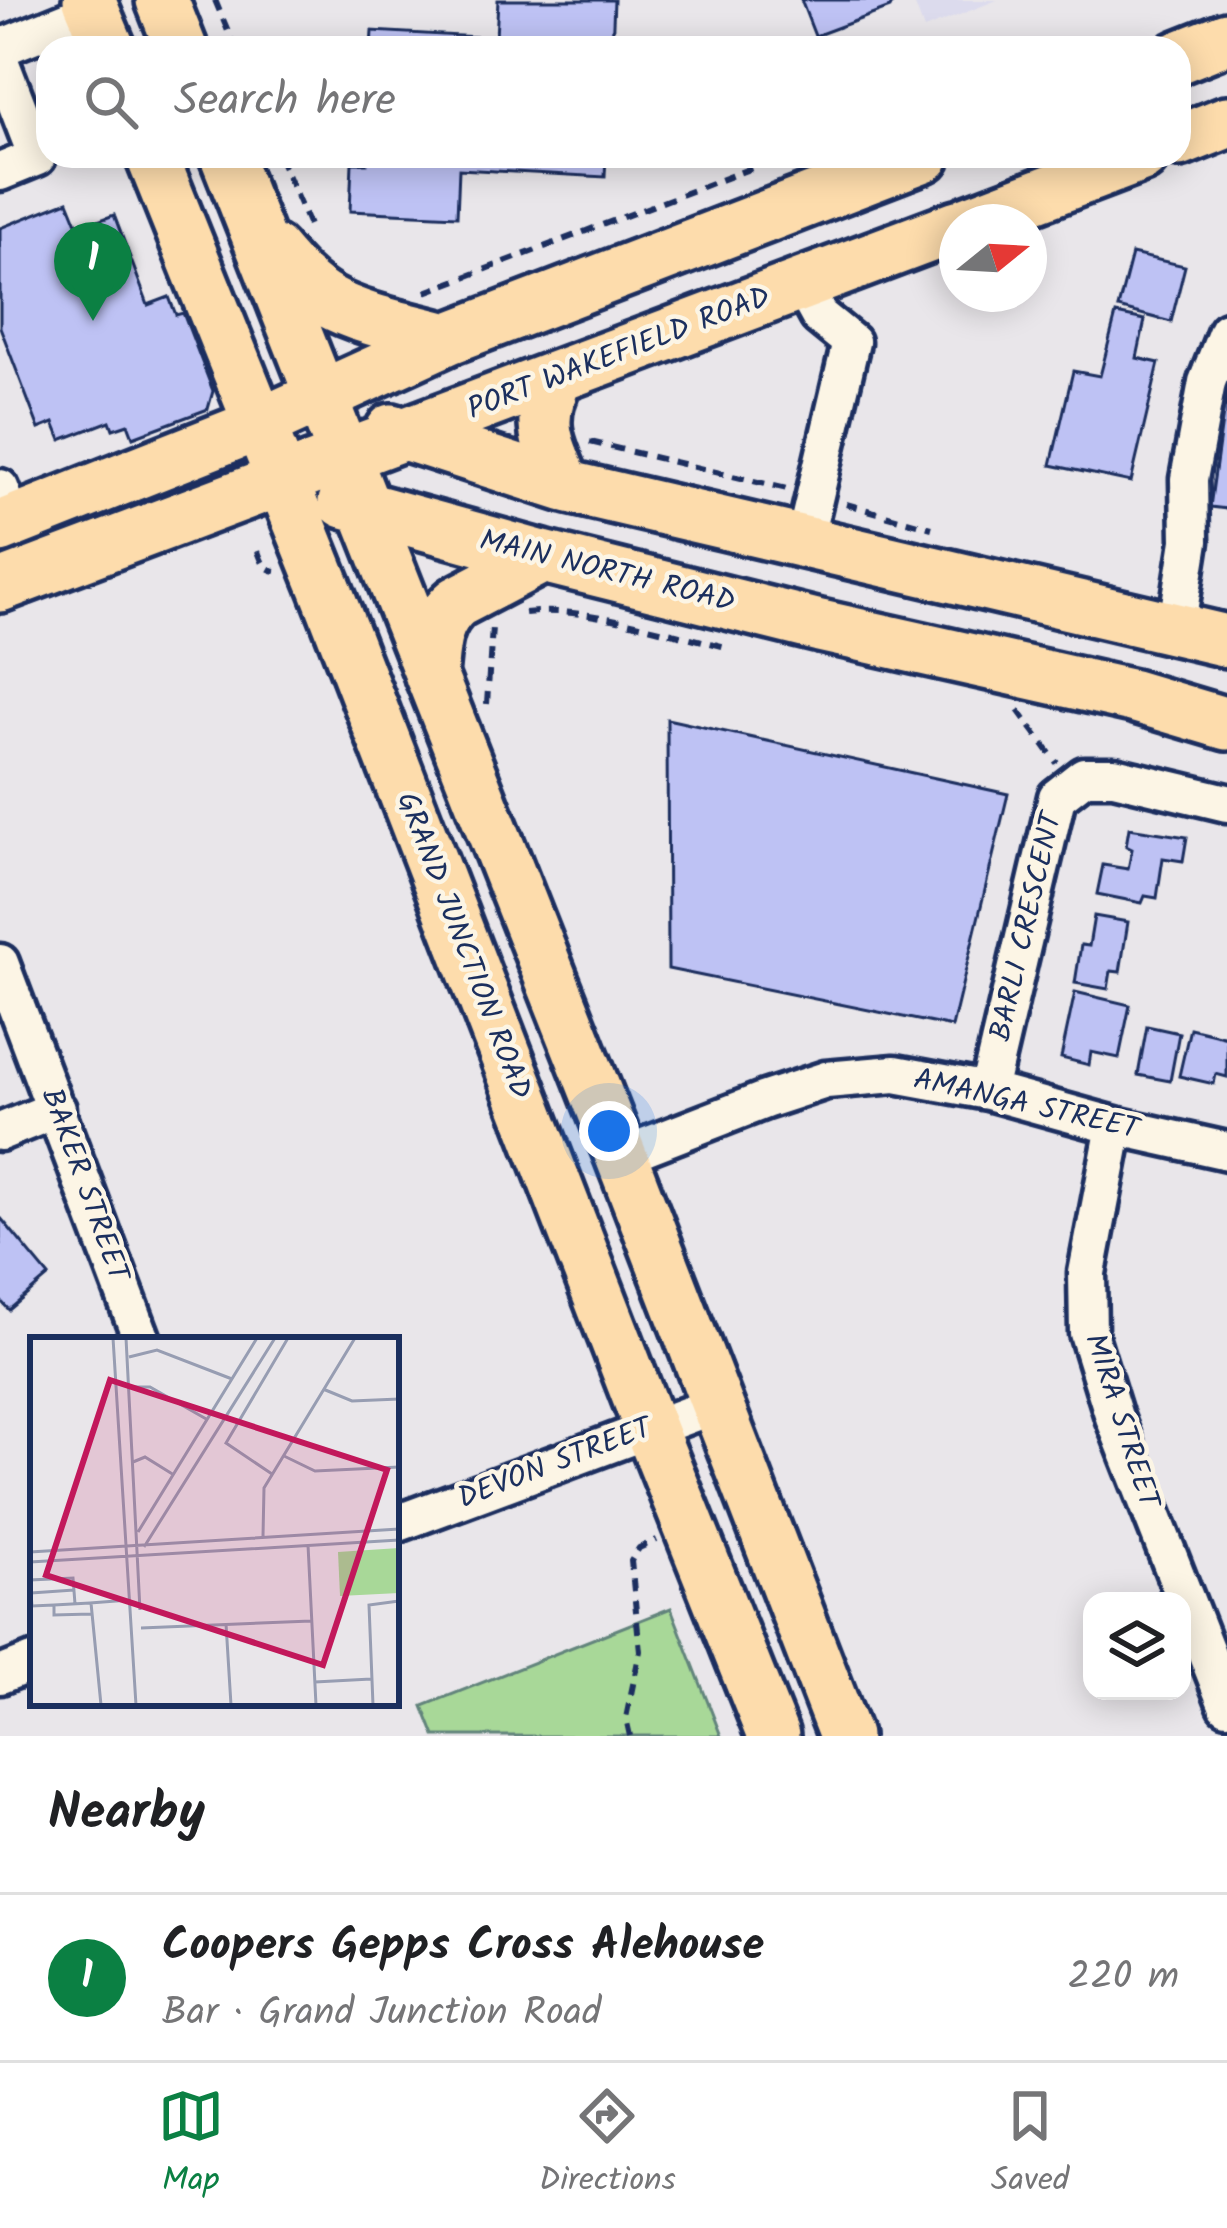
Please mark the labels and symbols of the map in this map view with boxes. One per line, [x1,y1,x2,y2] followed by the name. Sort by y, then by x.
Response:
[939,204,1047,312] north arrow
[54,222,132,321] pin: 1
[461,274,777,434] street label: PORT WAKEFIELD ROAD
[474,517,740,627] street label: MAIN NORTH ROAD
[382,785,544,1107] street label: GRAND JUNCTION ROAD
[977,805,1077,1046] street label: BARLI CRESCENT
[909,1056,1146,1155] street label: AMANGA STREET
[27,1081,142,1291] street label: BAKER STREET
[579,1101,639,1161] your location
[1070,1327,1173,1517] street label: MIRA STREET
[30,1337,399,1706] inset map
[451,1404,662,1523] street label: DEVON STREET

